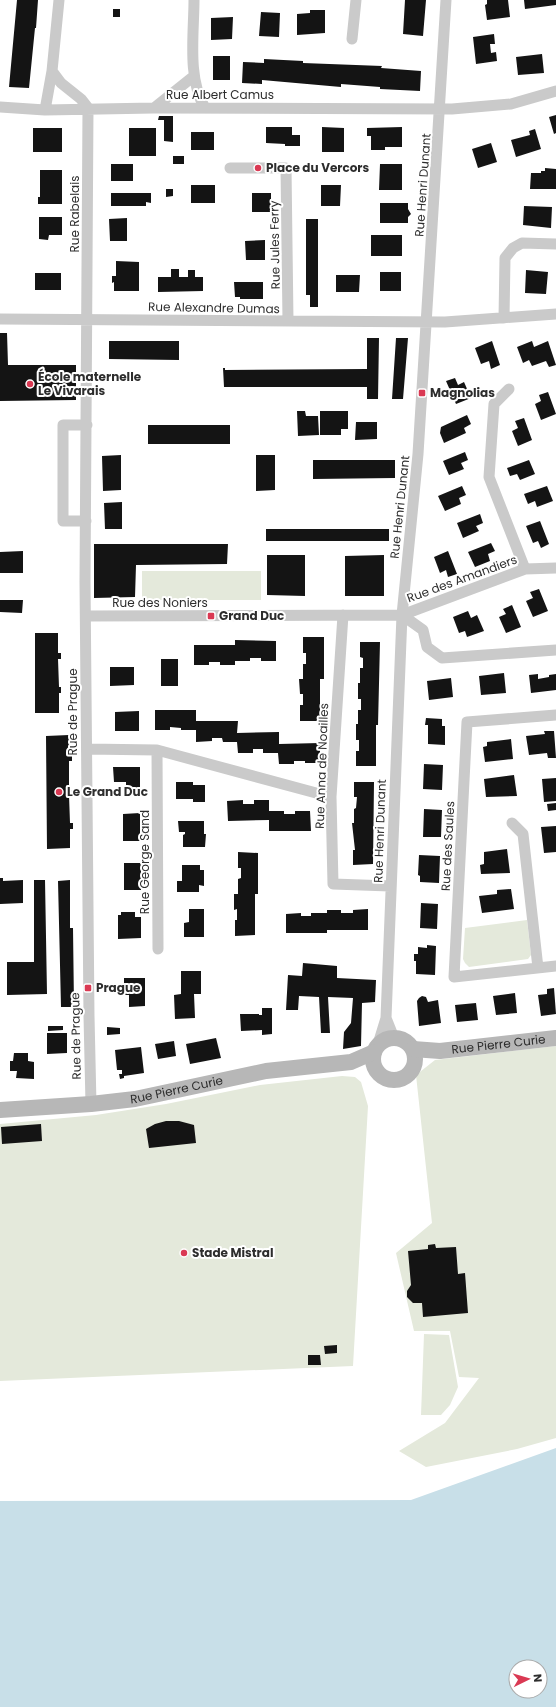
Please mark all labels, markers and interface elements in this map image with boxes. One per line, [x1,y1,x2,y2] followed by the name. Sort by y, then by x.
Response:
[166,86,274,103] street label: Rue Albert Camus
[410,133,435,237] street label: Rue Henri Dunant
[266,159,369,176] place label: Place du Vercors
[253,163,263,173] marker: Place du Vercors
[66,176,83,252] street label: Rue Rabelais
[265,200,284,290] street label: Rue Jules Ferry
[148,298,280,317] street label: Rue Alexandre Dumas
[38,368,142,399] place label: École maternelle Le Vivarais
[25,379,35,389] marker: École maternelle Le Vivarais
[430,384,495,401] place label: Magnolias
[417,388,427,398] marker: Magnolias
[386,454,413,559] street label: Rue Henri Dunant
[404,551,519,606] street label: Rue des Amandiers
[112,594,208,611] street label: Rue des Noniers
[219,607,284,624] place label: Grand Duc
[206,611,216,621] marker: Grand Duc
[64,668,81,756] street label: Rue de Prague
[311,703,332,829] street label: Rue Anna de Noailles
[369,779,390,883] street label: Rue Henri Dunant
[67,783,148,800] place label: Le Grand Duc
[54,787,64,797] marker: Le Grand Duc
[437,801,458,891] street label: Rue des Saules
[136,810,153,914] street label: Rue George Sand
[96,979,141,996] place label: Prague
[83,983,93,993] marker: Prague
[66,992,85,1080] street label: Rue de Prague
[451,1030,546,1058] street label: Rue Pierre Curie
[129,1071,224,1107] street label: Rue Pierre Curie
[192,1244,273,1261] place label: Stade Mistral
[179,1248,189,1258] marker: Stade Mistral
[508,1659,548,1699] north arrow
[530,1673,546,1683] text: N

